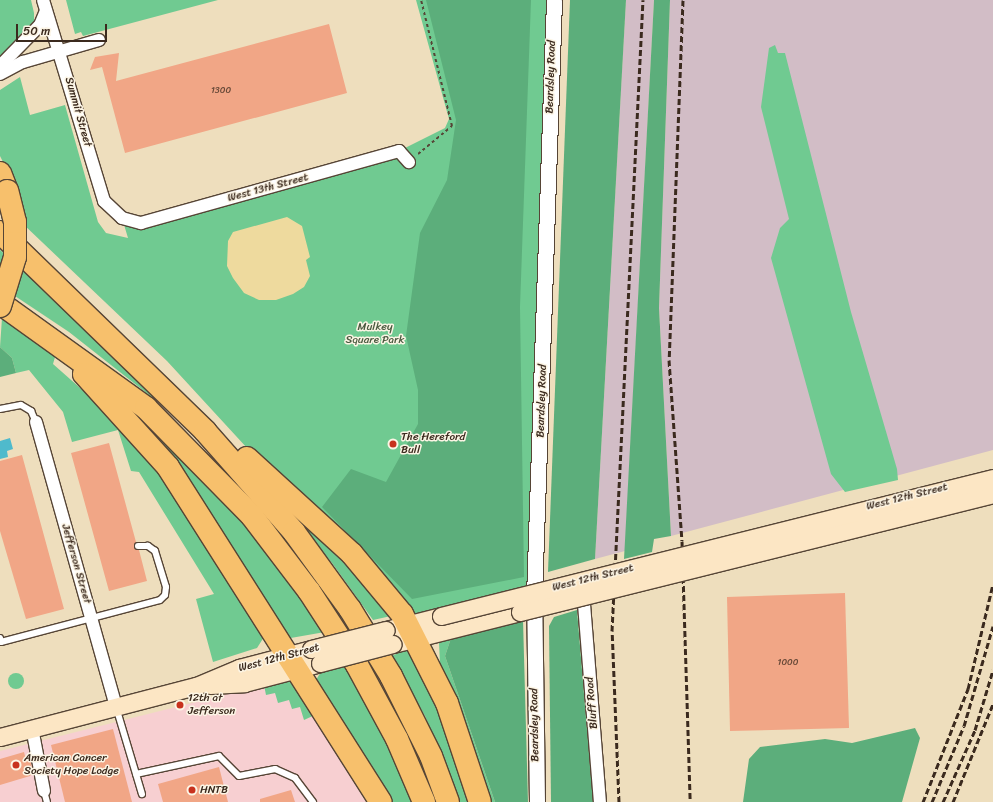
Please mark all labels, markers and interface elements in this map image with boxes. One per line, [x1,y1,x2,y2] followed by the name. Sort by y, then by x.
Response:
[18,16,109,42] scale bar
[23,20,50,42] text: 50 m
[543,40,559,114] street label: Beardsley Road
[62,76,94,148] street label: Summit Street
[211,85,231,95] house number: 1300
[226,171,310,205] street label: West 13th Street
[346,321,404,347] park label: Mulkey Square Park
[534,364,550,438] street label: Beardsley Road
[401,431,466,457] place label: The Hereford Bull
[388,439,398,449] marker: The Hereford Bull
[865,481,949,513] street label: West 12th Street
[58,523,94,605] street label: Jefferson Street
[551,562,635,594] street label: West 12th Street
[237,641,321,675] street label: West 12th Street
[778,657,798,667] house number: 1000
[583,676,601,730] street label: Bluff Road
[528,688,542,762] street label: Beardsley Road
[188,692,235,718] place label: 12th at Jefferson
[175,700,185,710] marker: 12th at Jefferson
[24,752,119,778] place label: American Cancer Society Hope Lodge
[11,760,21,770] marker: American Cancer Society Hope Lodge
[200,783,228,797] place label: HNTB
[187,785,197,795] marker: HNTB

